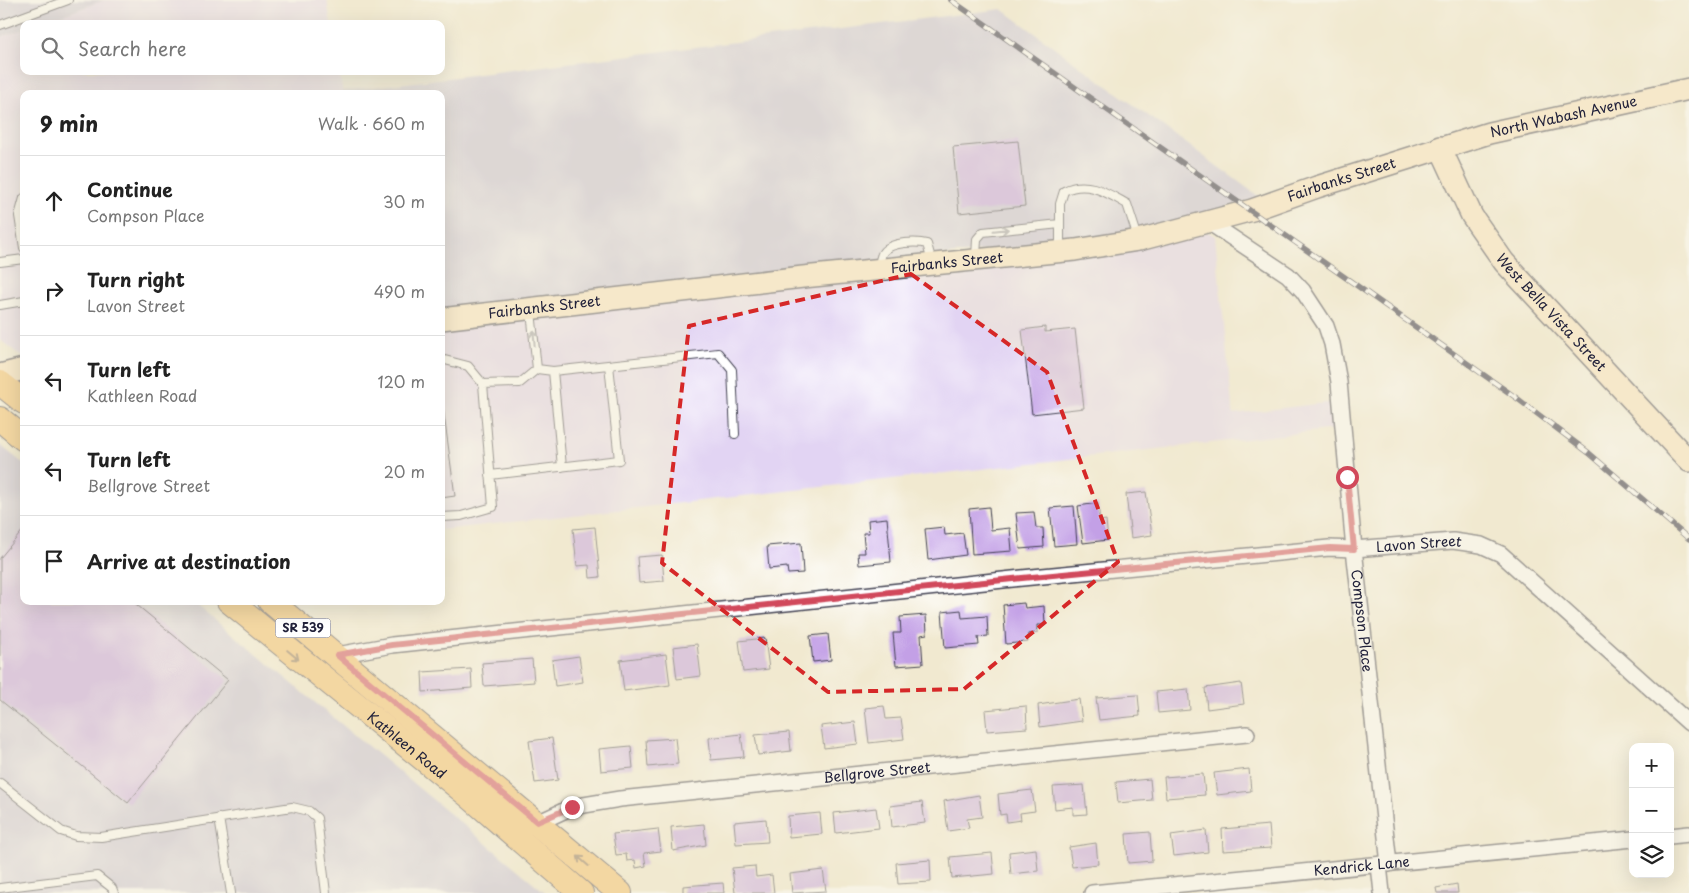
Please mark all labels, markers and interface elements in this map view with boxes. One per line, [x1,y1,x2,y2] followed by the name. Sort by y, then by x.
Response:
[20,20,445,75] search box
[38,34,66,62] icon: search
[78,34,187,62] text: Search here
[1488,90,1639,142] street label: North Wabash Avenue
[40,107,98,139] text: 9 min
[318,111,425,135] text: Walk · 660 m
[1284,152,1399,207] street label: Fairbanks Street
[87,175,173,203] text: Continue
[40,187,68,215] icon: ahead
[383,189,425,213] text: 30 m
[87,203,205,227] text: Compson Place
[993,225,1009,235] one-way arrow
[890,246,1004,278] street label: Fairbanks Street
[1491,249,1612,376] street label: West Bella Vista Street
[87,265,185,293] text: Turn right
[40,277,68,305] icon: right
[374,279,425,303] text: 490 m
[487,290,602,323] street label: Fairbanks Street
[87,293,185,317] text: Lavon Street
[529,331,539,347] one-way arrow
[87,355,171,383] text: Turn left
[40,367,68,395] icon: left
[378,369,425,393] text: 120 m
[87,383,197,407] text: Kathleen Road
[87,445,171,473] text: Turn left
[40,457,68,485] icon: left
[384,459,425,483] text: 20 m
[1336,466,1359,489] route start
[87,473,210,497] text: Bellgrove Street
[1375,530,1463,557] street label: Lavon Street
[40,547,68,575] icon: arrive
[87,547,291,575] text: Arrive at destination
[1346,568,1379,673] street label: Compson Place
[276,618,330,638] road number: SR 539
[286,649,299,660] one-way arrow
[363,706,451,784] street label: Kathleen Road
[1629,743,1674,878] map controls
[1629,743,1674,788] button: +
[822,756,932,788] street label: Bellgrove Street
[1629,788,1674,833] button: −
[561,796,584,819] route end
[1629,833,1674,878] button: layers
[1313,850,1410,881] street label: Kendrick Lane
[577,856,590,867] one-way arrow

